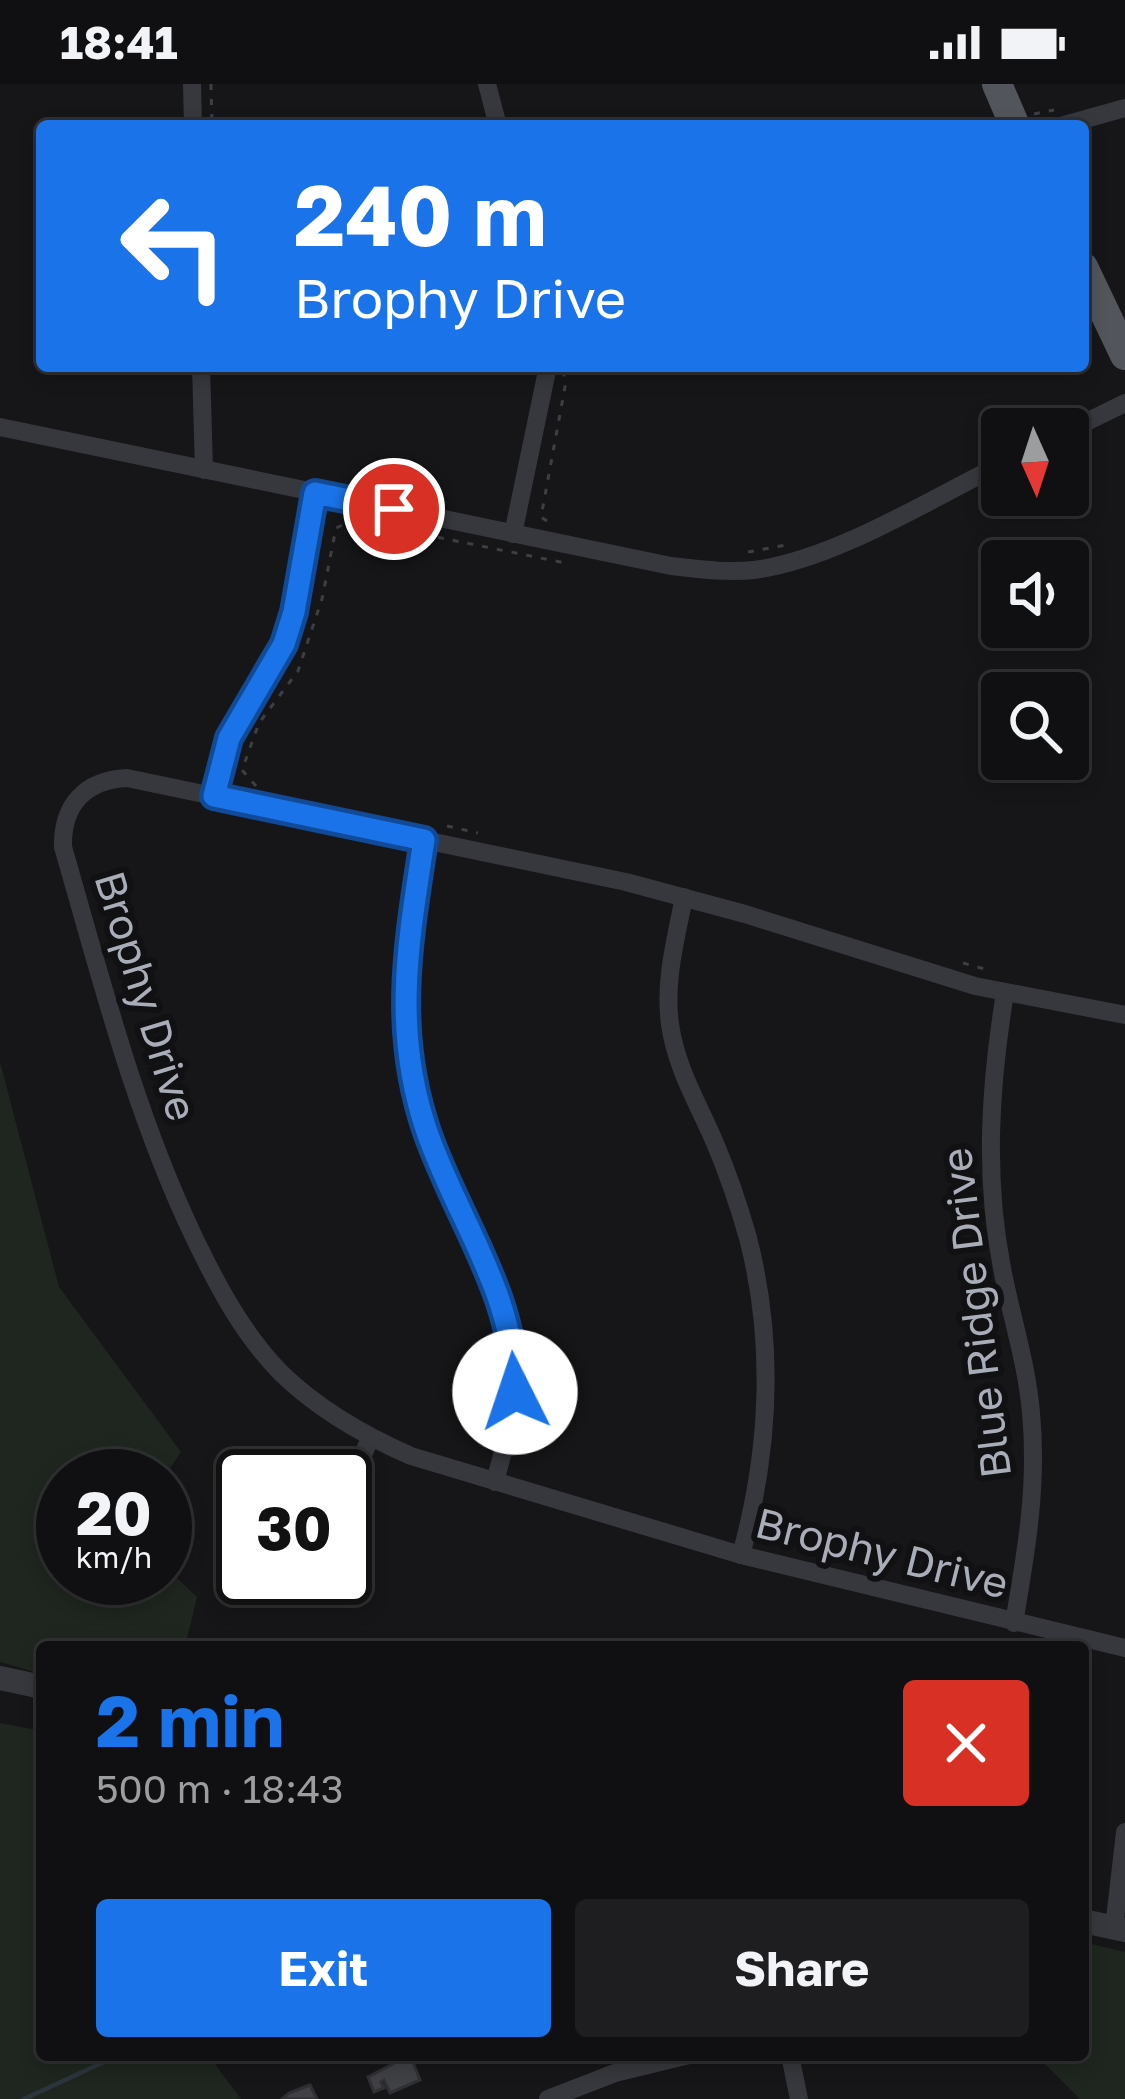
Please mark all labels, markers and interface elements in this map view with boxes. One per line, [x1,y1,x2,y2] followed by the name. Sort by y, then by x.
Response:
[60,15,178,69] text: 18:41
[294,164,547,264] text: 240 m
[96,168,252,324] icon: left
[294,265,626,330] text: Brophy Drive
[981,408,1089,516] north arrow
[981,408,1089,780] map controls
[343,458,445,560] pin
[361,476,427,542] icon: arrive
[981,540,1089,648] button: sound
[981,672,1089,780] button: search
[85,865,209,1126] street label: Brophy Drive
[930,1145,1020,1481] street label: Blue Ridge Drive
[452,1329,578,1455] position arrow
[216,1449,372,1605] speed limit sign: 30
[76,1476,152,1548] text: 20
[751,1497,1014,1608] street label: Brophy Drive
[76,1539,152,1575] text: km/h
[96,1676,284,1763] text: 2 min
[903,1680,1029,1806] button: close
[96,1765,343,1812] text: 500 m · 18:43
[96,1899,551,2037] button: Exit
[575,1899,1029,2037] button: Share

